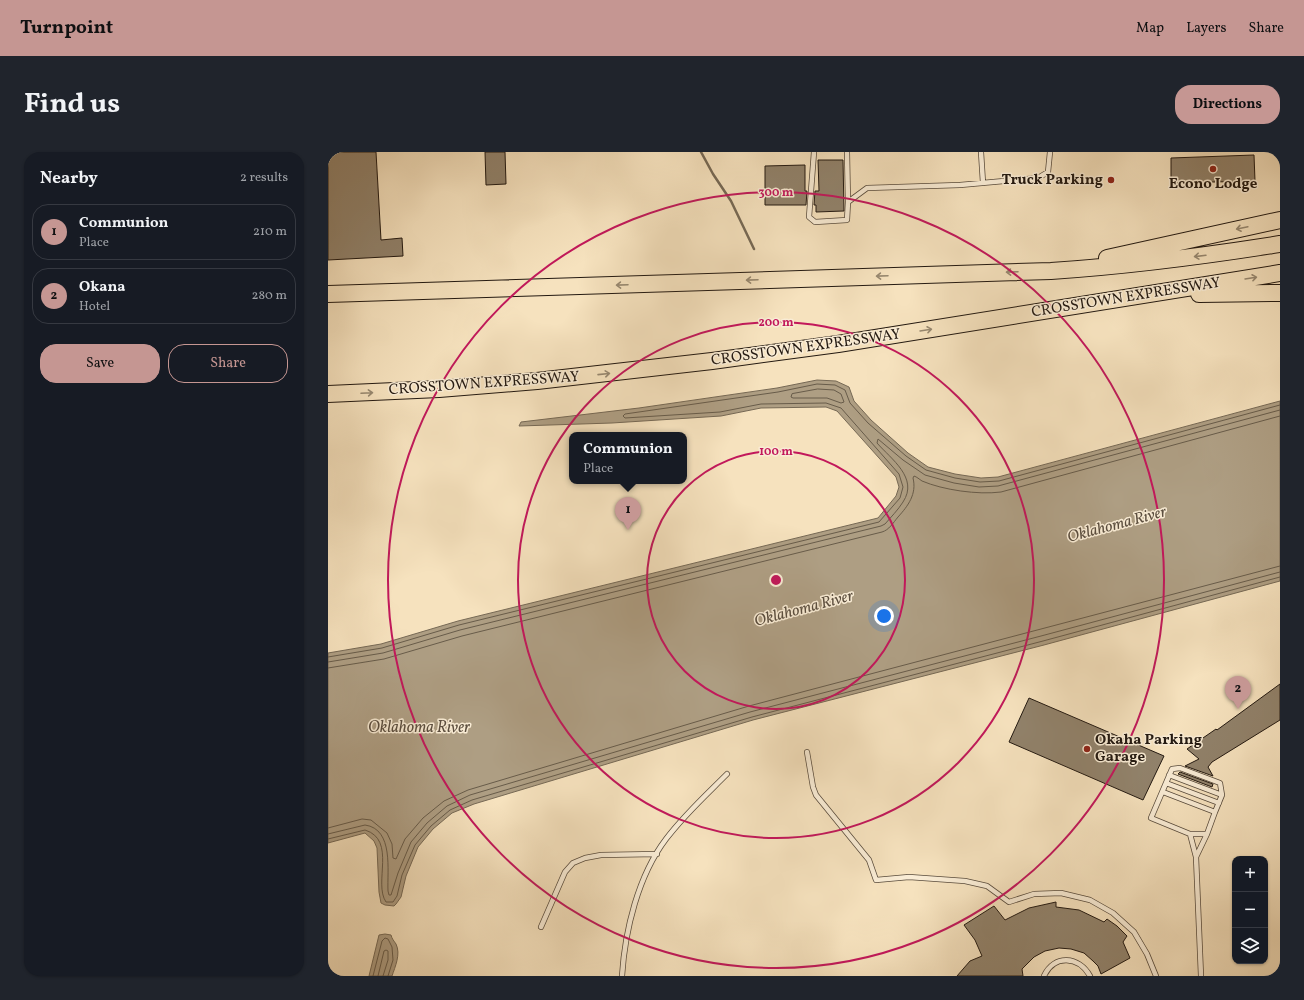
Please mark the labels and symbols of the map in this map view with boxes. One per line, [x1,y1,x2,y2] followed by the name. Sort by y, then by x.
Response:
[1208,164,1218,174] marker: Econo Lodge
[1002,170,1103,191] place label: Truck Parking
[1169,174,1258,195] place label: Econo Lodge
[1106,175,1116,185] marker: Truck Parking
[759,185,794,201] text: 300 m
[1236,225,1249,233] one-way arrow
[1194,252,1207,260] one-way arrow
[1006,268,1019,276] one-way arrow
[876,272,889,280] one-way arrow
[1030,273,1223,323] street label: CROSSTOWN EXPRESSWAY
[1244,273,1257,281] one-way arrow
[746,277,759,284] one-way arrow
[616,281,629,288] one-way arrow
[758,315,794,331] text: 200 m
[710,324,903,372] street label: CROSSTOWN EXPRESSWAY
[920,326,933,334] one-way arrow
[388,367,581,401] street label: CROSSTOWN EXPRESSWAY
[597,370,610,378] one-way arrow
[360,389,373,396] one-way arrow
[759,444,793,460] text: 100 m
[615,497,641,530] pin: 1
[1065,501,1170,549] water label: Oklahoma River
[769,573,783,587] centre of rings
[752,585,857,633] water label: Oklahoma River
[874,606,894,626] your location
[1225,676,1251,709] pin: 2
[368,717,471,739] water label: Oklahoma River
[1095,730,1202,768] place label: Okaha Parking Garage
[1082,744,1092,754] marker: Okaha Parking Garage

